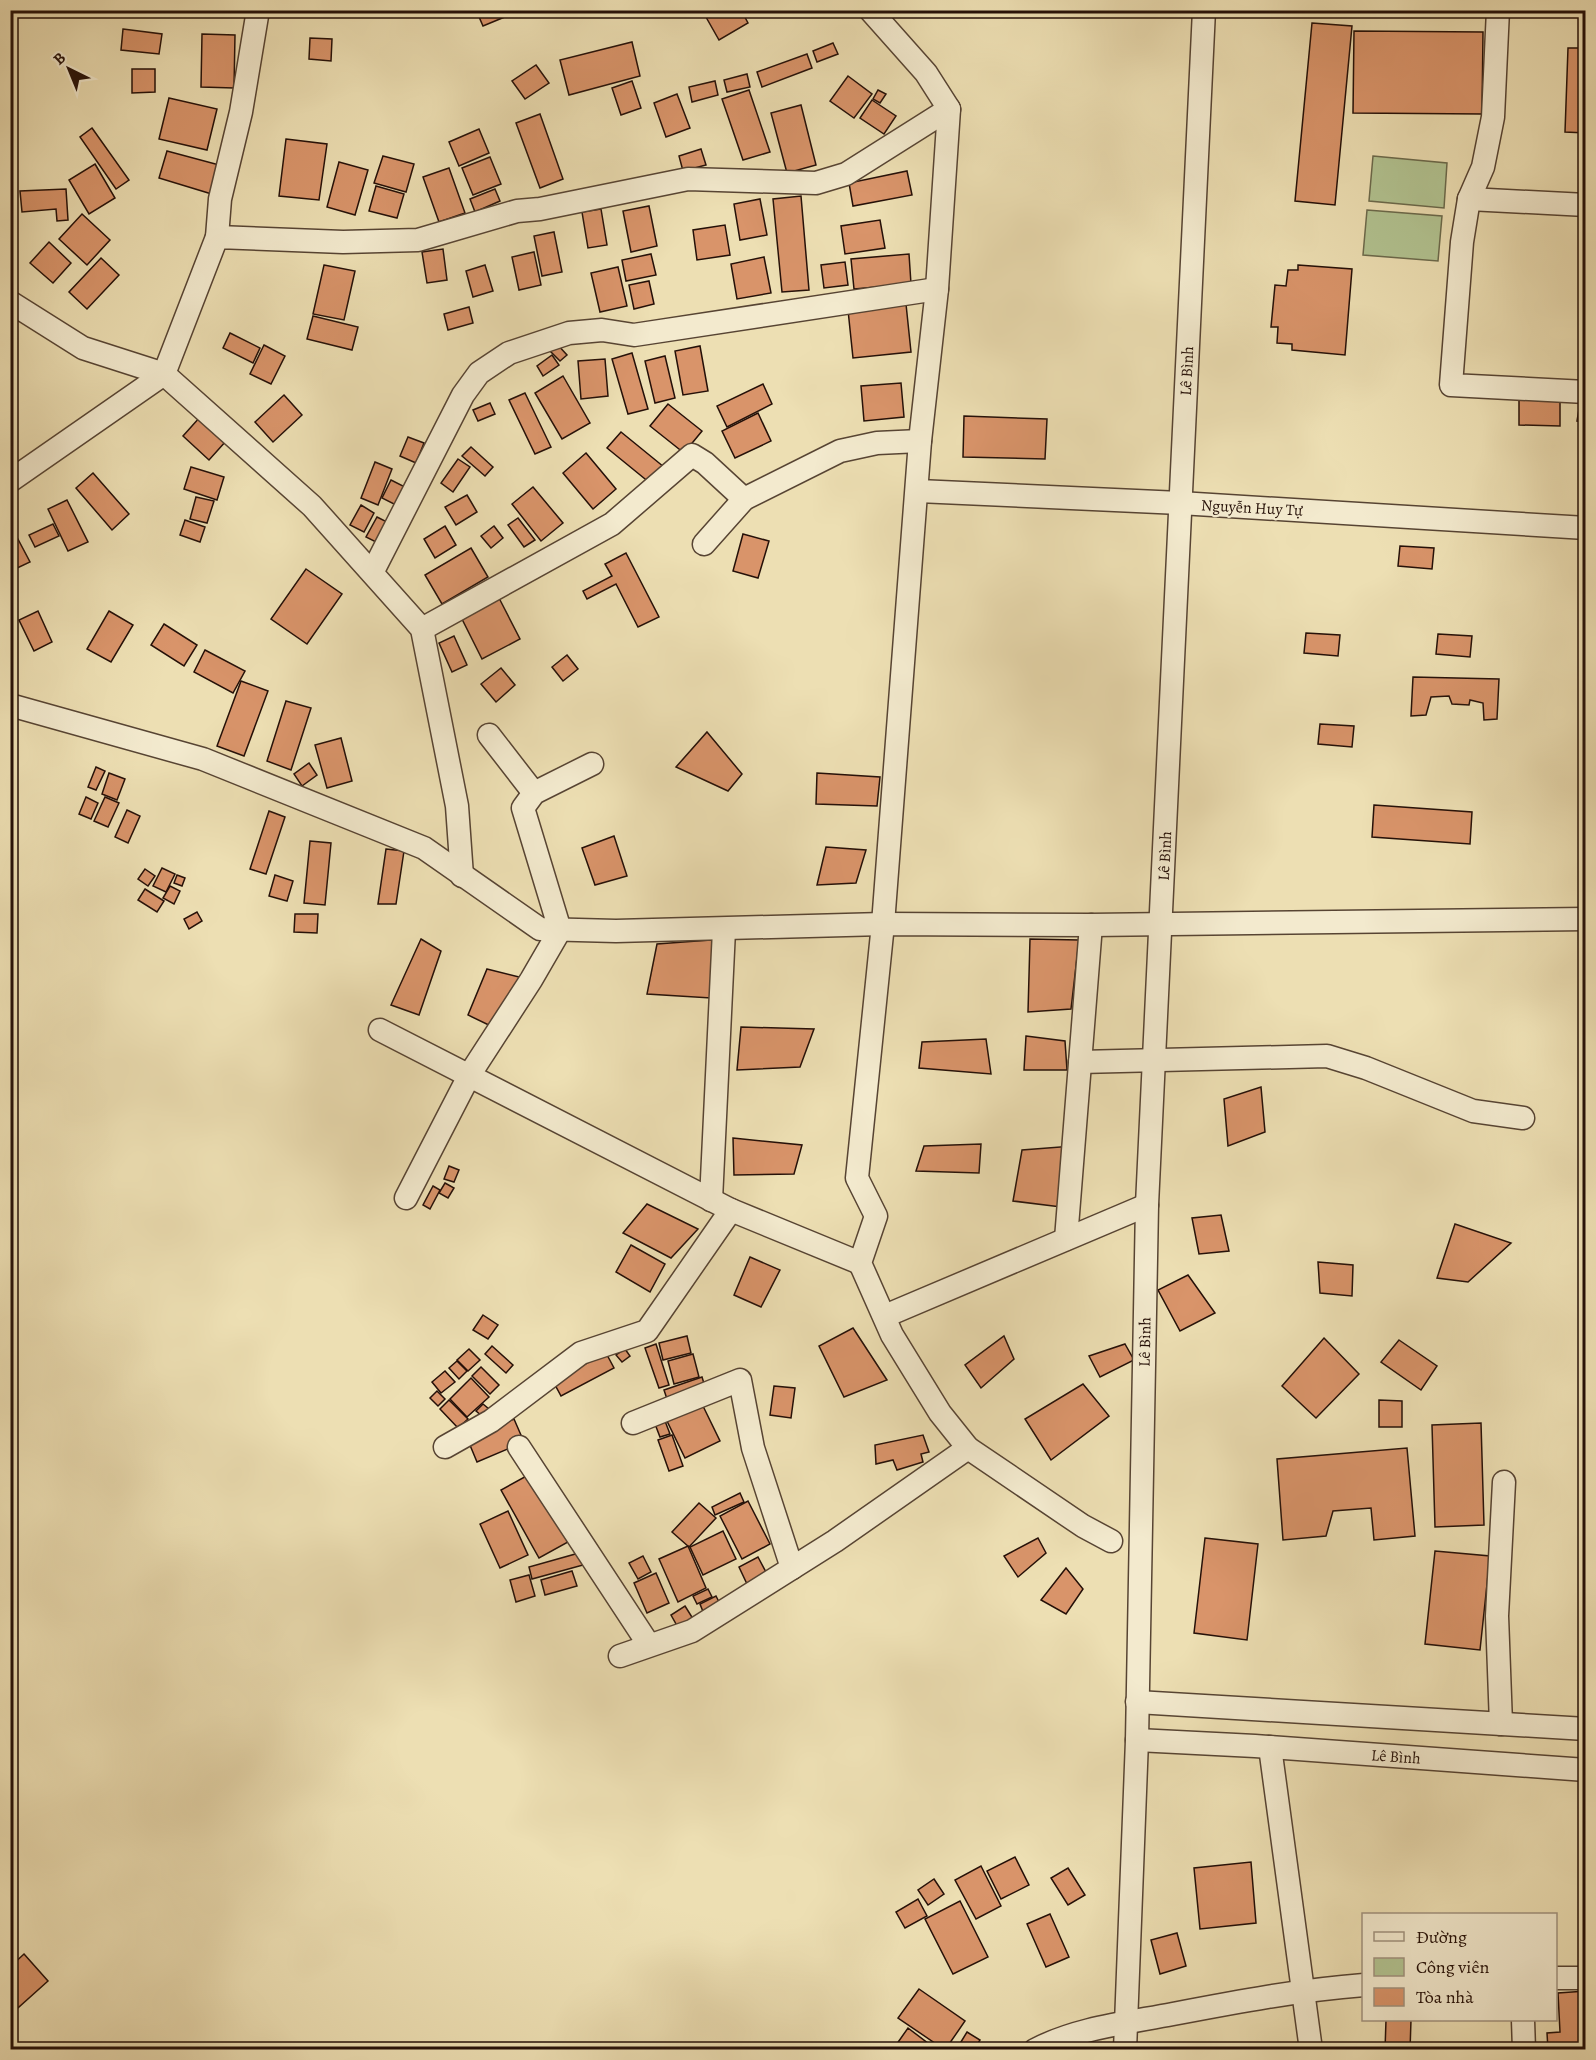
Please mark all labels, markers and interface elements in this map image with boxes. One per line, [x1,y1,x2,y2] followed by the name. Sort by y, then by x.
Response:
[39,39,99,99] north arrow
[48,47,71,70] text: B
[1175,345,1199,396] street label: Lê Bình
[1200,494,1304,522] street label: Nguyễn Huy Tự
[1153,830,1177,881] street label: Lê Bình
[1134,1317,1156,1367] street label: Lê Bình
[1370,1744,1422,1770] street label: Lê Bình
[1362,1913,1557,2021] legend
[1416,1925,1467,1949] text: Đường
[1416,1955,1489,1979] text: Công viên
[1416,1985,1474,2009] text: Tòa nhà

